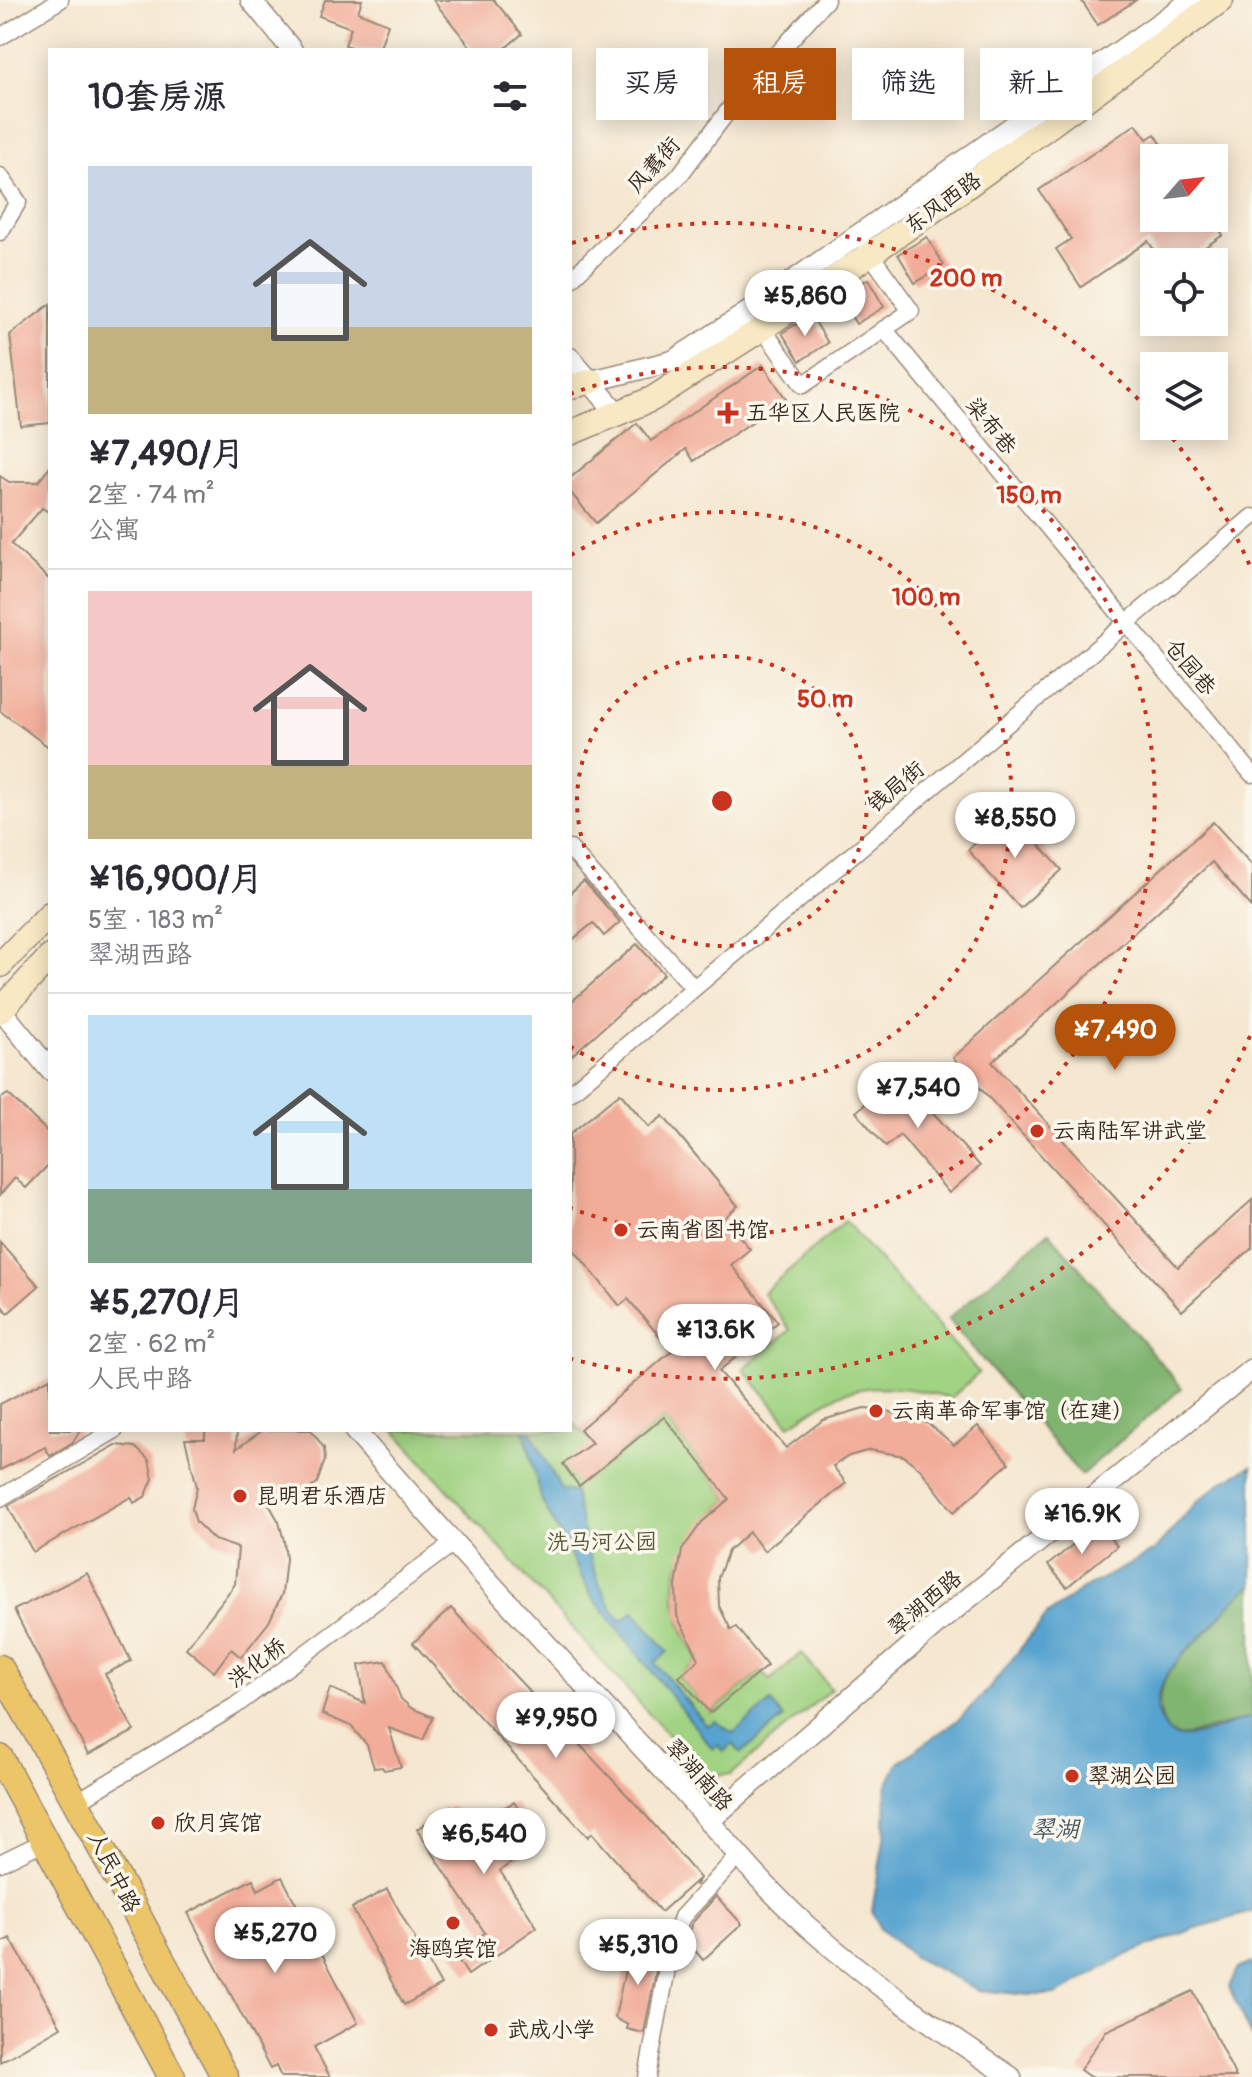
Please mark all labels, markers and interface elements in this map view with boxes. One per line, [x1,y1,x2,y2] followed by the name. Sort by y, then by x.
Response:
[596,48,708,120] chip: 买房
[724,48,836,120] chip: 租房
[852,48,964,120] chip: 筛选
[980,48,1092,120] chip: 新上
[488,74,532,118] icon: filters
[88,76,227,119] text: 10套房源
[622,131,686,199] street label: 风翥街
[1140,144,1228,232] north arrow
[1140,144,1228,440] map controls
[899,166,987,240] street label: 东风西路
[238,218,382,362] icon: home
[1140,248,1228,336] button: locate
[930,264,1002,293] text: 200 m
[740,270,870,338] pin: ¥5,860
[763,280,847,312] text: ¥5,860
[1140,352,1228,440] button: layers
[959,392,1023,460] street label: 染布巷
[746,399,900,427] place label: 五华区人民医院
[717,402,739,424] marker: 五华区人民医院
[88,433,245,476] text: ¥7,490/月
[88,479,215,511] text: 2室 · 74 m²
[996,481,1062,510] text: 150 m
[88,514,140,546] text: 公寓
[892,583,960,612] text: 100 m
[1158,633,1222,701] street label: 仓园巷
[238,643,382,787] icon: home
[797,685,853,714] text: 50 m
[862,755,930,819] street label: 钱局街
[708,787,736,815] centre of rings
[950,792,1080,860] pin: ¥8,550
[973,802,1057,834] text: ¥8,550
[88,858,263,901] text: ¥16,900/月
[88,904,223,936] text: 5室 · 183 m²
[88,939,192,971] text: 翠湖西路
[1050,1004,1180,1072] pin: ¥7,490
[1073,1014,1157,1046] text: ¥7,490
[853,1062,983,1130] pin: ¥7,540
[238,1067,382,1211] icon: home
[875,1072,961,1104] text: ¥7,540
[1053,1117,1207,1145] place label: 云南陆军讲武堂
[1028,1122,1046,1140] marker: 云南陆军讲武堂
[637,1216,769,1244] place label: 云南省图书馆
[612,1221,630,1239] marker: 云南省图书馆
[88,1282,245,1325] text: ¥5,270/月
[650,1304,780,1372] pin: ¥13.6K
[675,1314,755,1346] text: ¥13.6K
[88,1328,216,1360] text: 2室 · 62 m²
[88,1363,192,1395] text: 人民中路
[892,1397,1134,1425] place label: 云南革命军事馆（在建）
[867,1402,885,1420] marker: 云南革命军事馆（在建）
[256,1482,388,1510] place label: 昆明君乐酒店
[231,1487,249,1505] marker: 昆明君乐酒店
[1017,1488,1147,1556] pin: ¥16.9K
[1043,1498,1121,1530] text: ¥16.9K
[547,1528,657,1556] park label: 洗马河公园
[882,1564,968,1642] street label: 翠湖西路
[222,1632,292,1694] street label: 洪化桥
[491,1692,621,1760] pin: ¥9,950
[514,1702,598,1734] text: ¥9,950
[659,1733,739,1817] street label: 翠湖南路
[1088,1762,1176,1790] place label: 翠湖公园
[1063,1767,1081,1785] marker: 翠湖公园
[419,1808,549,1876] pin: ¥6,540
[174,1809,262,1837] place label: 欣月宾馆
[149,1814,167,1832] marker: 欣月宾馆
[1031,1815,1082,1844] water label: 翠湖
[441,1818,527,1850] text: ¥6,540
[82,1826,146,1918] street label: 人民中路
[210,1907,340,1975] pin: ¥5,270
[444,1914,462,1932] marker: 海鸥宾馆
[233,1917,317,1949] text: ¥5,270
[573,1919,703,1987] pin: ¥5,310
[597,1929,679,1961] text: ¥5,310
[409,1935,497,1963] place label: 海鸥宾馆
[507,2016,595,2044] place label: 武成小学
[482,2021,500,2039] marker: 武成小学

